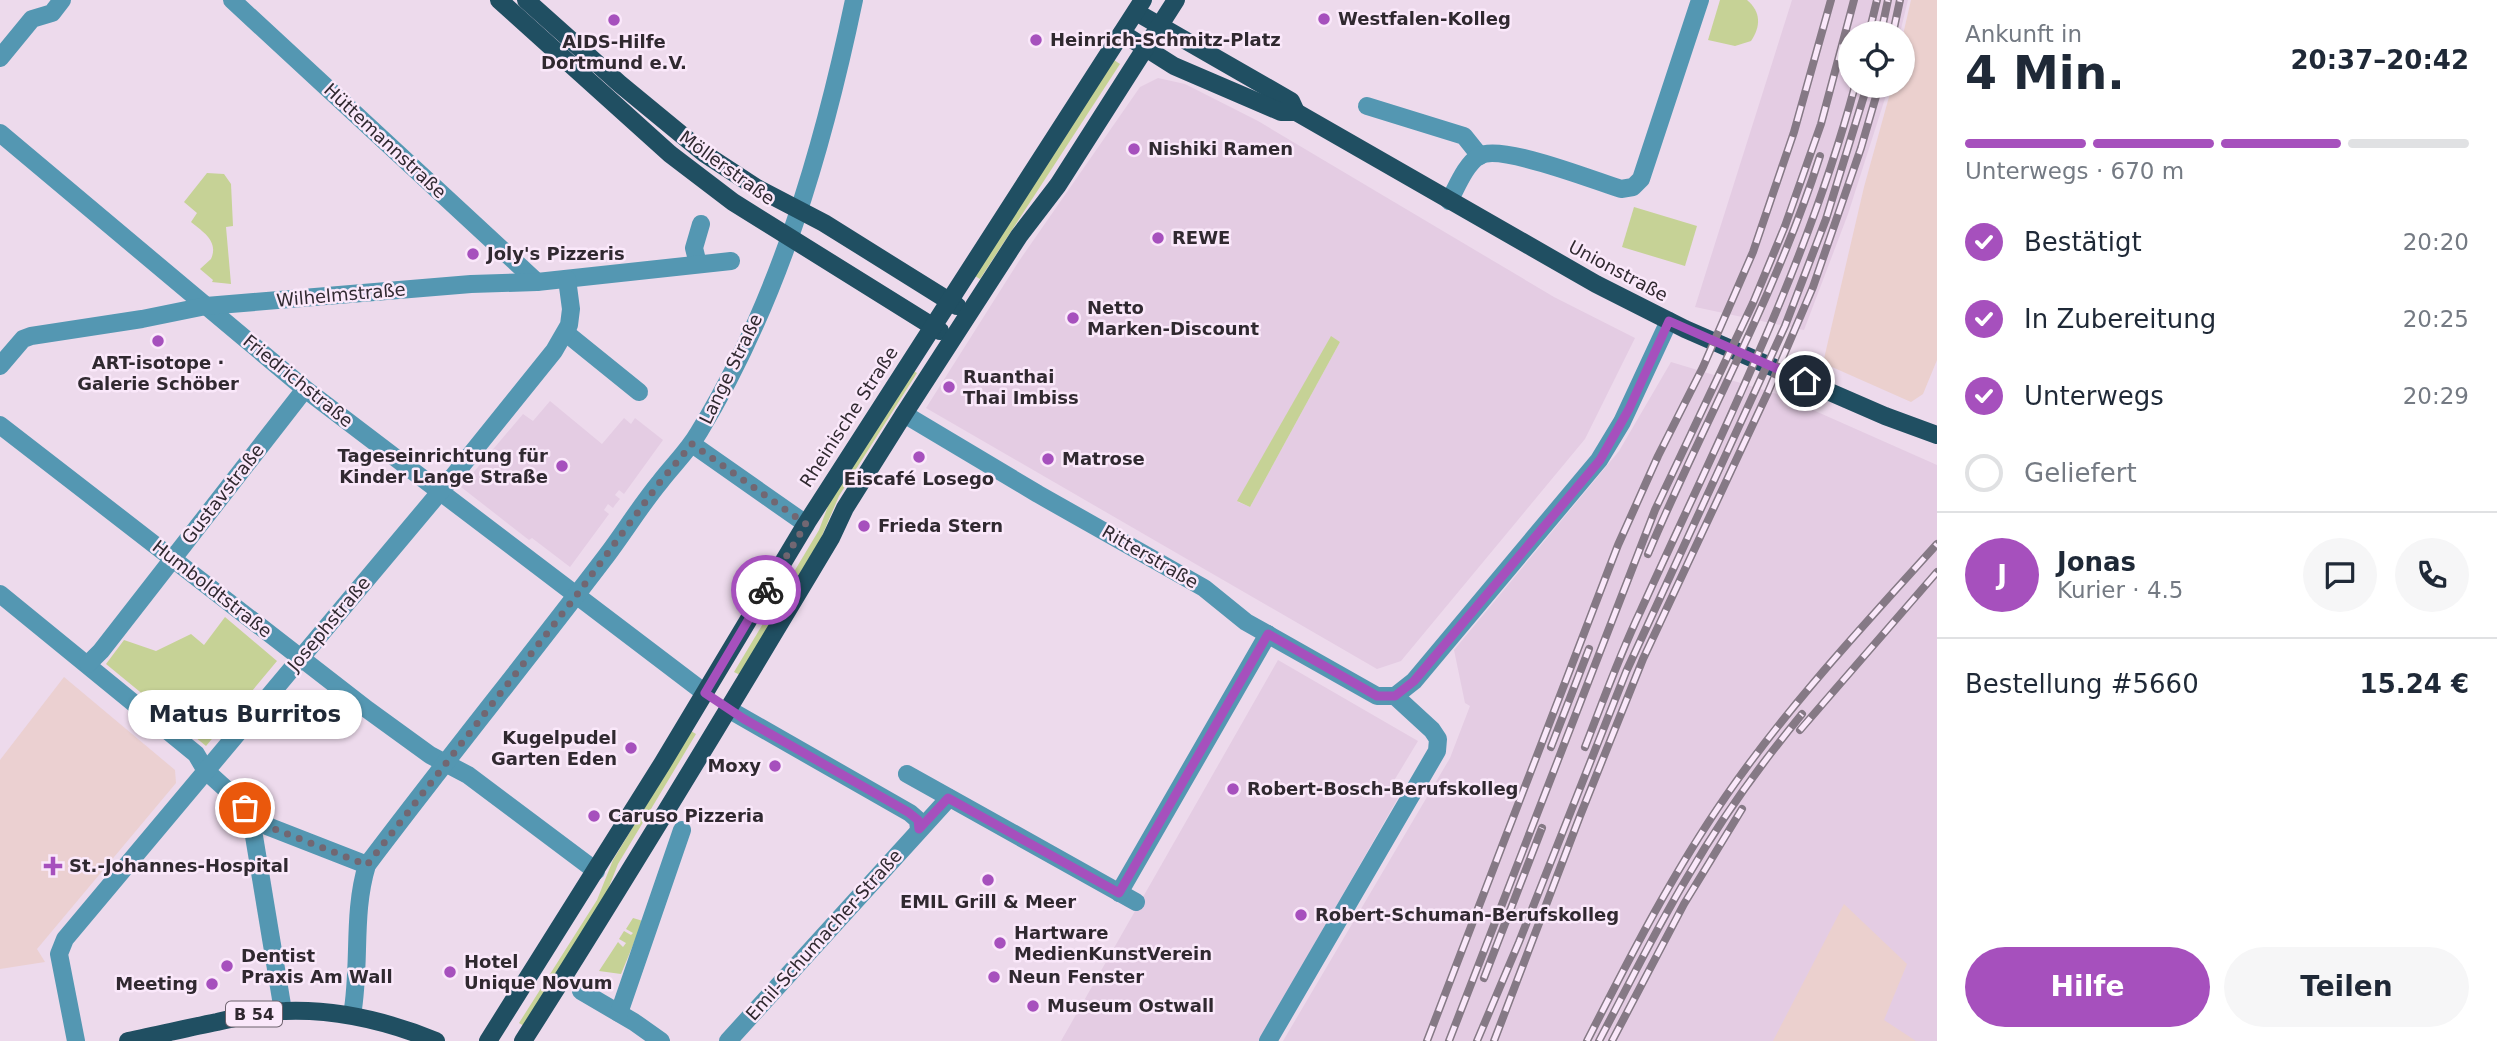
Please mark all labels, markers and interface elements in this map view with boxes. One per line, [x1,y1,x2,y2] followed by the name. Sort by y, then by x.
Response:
[1338,8,1511,29] place label: Westfalen-Kolleg
[1316,11,1332,27] marker: Westfalen-Kolleg
[606,12,622,28] marker: AIDS-Hilfe Dortmund e.V.
[1838,21,1915,98] map controls
[1838,21,1915,98] button: locate
[1965,21,2082,47] text: Ankunft in
[1050,29,1281,50] place label: Heinrich-Schmitz-Platz
[541,31,687,73] place label: AIDS-Hilfe Dortmund e.V.
[1028,32,1044,48] marker: Heinrich-Schmitz-Platz
[2290,45,2469,75] text: 20:37–20:42
[1965,46,2125,100] text: 4 Min.
[320,79,451,202] street label: Hüttemannstraße
[676,126,779,209] street label: Möllerstraße
[1148,138,1293,159] place label: Nishiki Ramen
[1126,141,1142,157] marker: Nishiki Ramen
[1965,158,2184,184] text: Unterwegs · 670 m
[1965,223,2003,261] icon: check
[1172,227,1230,248] place label: REWE
[2024,227,2142,257] text: Bestätigt
[2403,229,2469,255] text: 20:20
[1150,230,1166,246] marker: REWE
[1565,236,1671,305] street label: Unionstraße
[485,243,625,264] place label: Joly's Pizzeris
[465,246,481,262] marker: Joly's Pizzeris
[275,278,406,311] street label: Wilhelmstraße
[1087,297,1259,339] place label: Netto Marken-Discount
[1965,300,2003,338] icon: check
[2024,304,2216,334] text: In Zubereitung
[2403,306,2469,332] text: 20:25
[695,310,766,427] street label: Lange Straße
[1065,310,1081,326] marker: Netto Marken-Discount
[239,330,357,431] street label: Friedrichstraße
[150,333,166,349] marker: ART-isotope · Galerie Schöber
[795,343,902,491] street label: Rheinische Straße
[1775,351,1835,411] pin
[77,352,239,394] place label: ART-isotope · Galerie Schöber
[1786,362,1824,400] icon: home
[963,366,1079,408] place label: Ruanthai Thai Imbiss
[1965,377,2003,415] icon: check
[941,379,957,395] marker: Ruanthai Thai Imbiss
[2024,381,2164,411] text: Unterwegs
[2403,383,2469,409] text: 20:29
[177,440,268,548] street label: Gustavstraße
[337,445,548,487] place label: Tageseinrichtung für Kinder Lange Straße
[1062,448,1145,469] place label: Matrose
[911,449,927,465] marker: Eiscafé Losego
[1040,451,1056,467] marker: Matrose
[554,458,570,474] marker: Tageseinrichtung für Kinder Lange Straße
[2024,458,2137,488] text: Geliefert
[844,468,994,489] place label: Eiscafé Losego
[878,515,1003,536] place label: Frieda Stern
[856,518,872,534] marker: Frieda Stern
[1098,521,1202,593] street label: Ritterstraße
[148,535,276,642] street label: Humboldtstraße
[2303,538,2377,612] button: chat
[2395,538,2469,612] button: phone
[2057,547,2136,577] text: Jonas
[731,555,801,625] courier
[1997,560,2007,590] text: J
[747,571,785,609] icon: bike
[282,572,374,676] street label: Josephstraße
[2057,577,2183,603] text: Kurier · 4.5
[1965,669,2199,699] text: Bestellung #5660
[2360,669,2469,699] text: 15.24 €
[128,689,362,738] callout: Matus Burritos
[149,701,341,727] text: Matus Burritos
[491,727,617,769] place label: Kugelpudel Garten Eden
[623,740,639,756] marker: Kugelpudel Garten Eden
[707,755,761,776] place label: Moxy
[767,758,783,774] marker: Moxy
[215,778,275,838] pin
[1247,778,1518,799] place label: Robert-Bosch-Berufskolleg
[1225,781,1241,797] marker: Robert-Bosch-Berufskolleg
[226,789,264,827] icon: bag
[608,805,764,826] place label: Caruso Pizzeria
[586,808,602,824] marker: Caruso Pizzeria
[741,845,906,1024] street label: Emil-Schumacher-Straße
[69,855,289,876] place label: St.-Johannes-Hospital
[43,856,63,876] marker: St.-Johannes-Hospital
[980,872,996,888] marker: EMIL Grill & Meer
[900,891,1076,912] place label: EMIL Grill & Meer
[1315,904,1619,925] place label: Robert-Schuman-Berufskolleg
[1293,907,1309,923] marker: Robert-Schuman-Berufskolleg
[1014,922,1212,964] place label: Hartware MedienKunstVerein
[992,935,1008,951] marker: Hartware MedienKunstVerein
[241,945,393,987] place label: Dentist Praxis Am Wall
[1965,947,2210,1027] button: Hilfe
[2224,947,2469,1027] button: Teilen
[464,951,613,993] place label: Hotel Unique Novum
[219,958,235,974] marker: Dentist Praxis Am Wall
[442,964,458,980] marker: Hotel Unique Novum
[1008,966,1144,987] place label: Neun Fenster
[986,969,1002,985] marker: Neun Fenster
[115,973,198,994] place label: Meeting
[204,976,220,992] marker: Meeting
[1047,995,1214,1016] place label: Museum Ostwall
[1025,998,1041,1014] marker: Museum Ostwall
[226,1002,282,1026] road number: B 54

